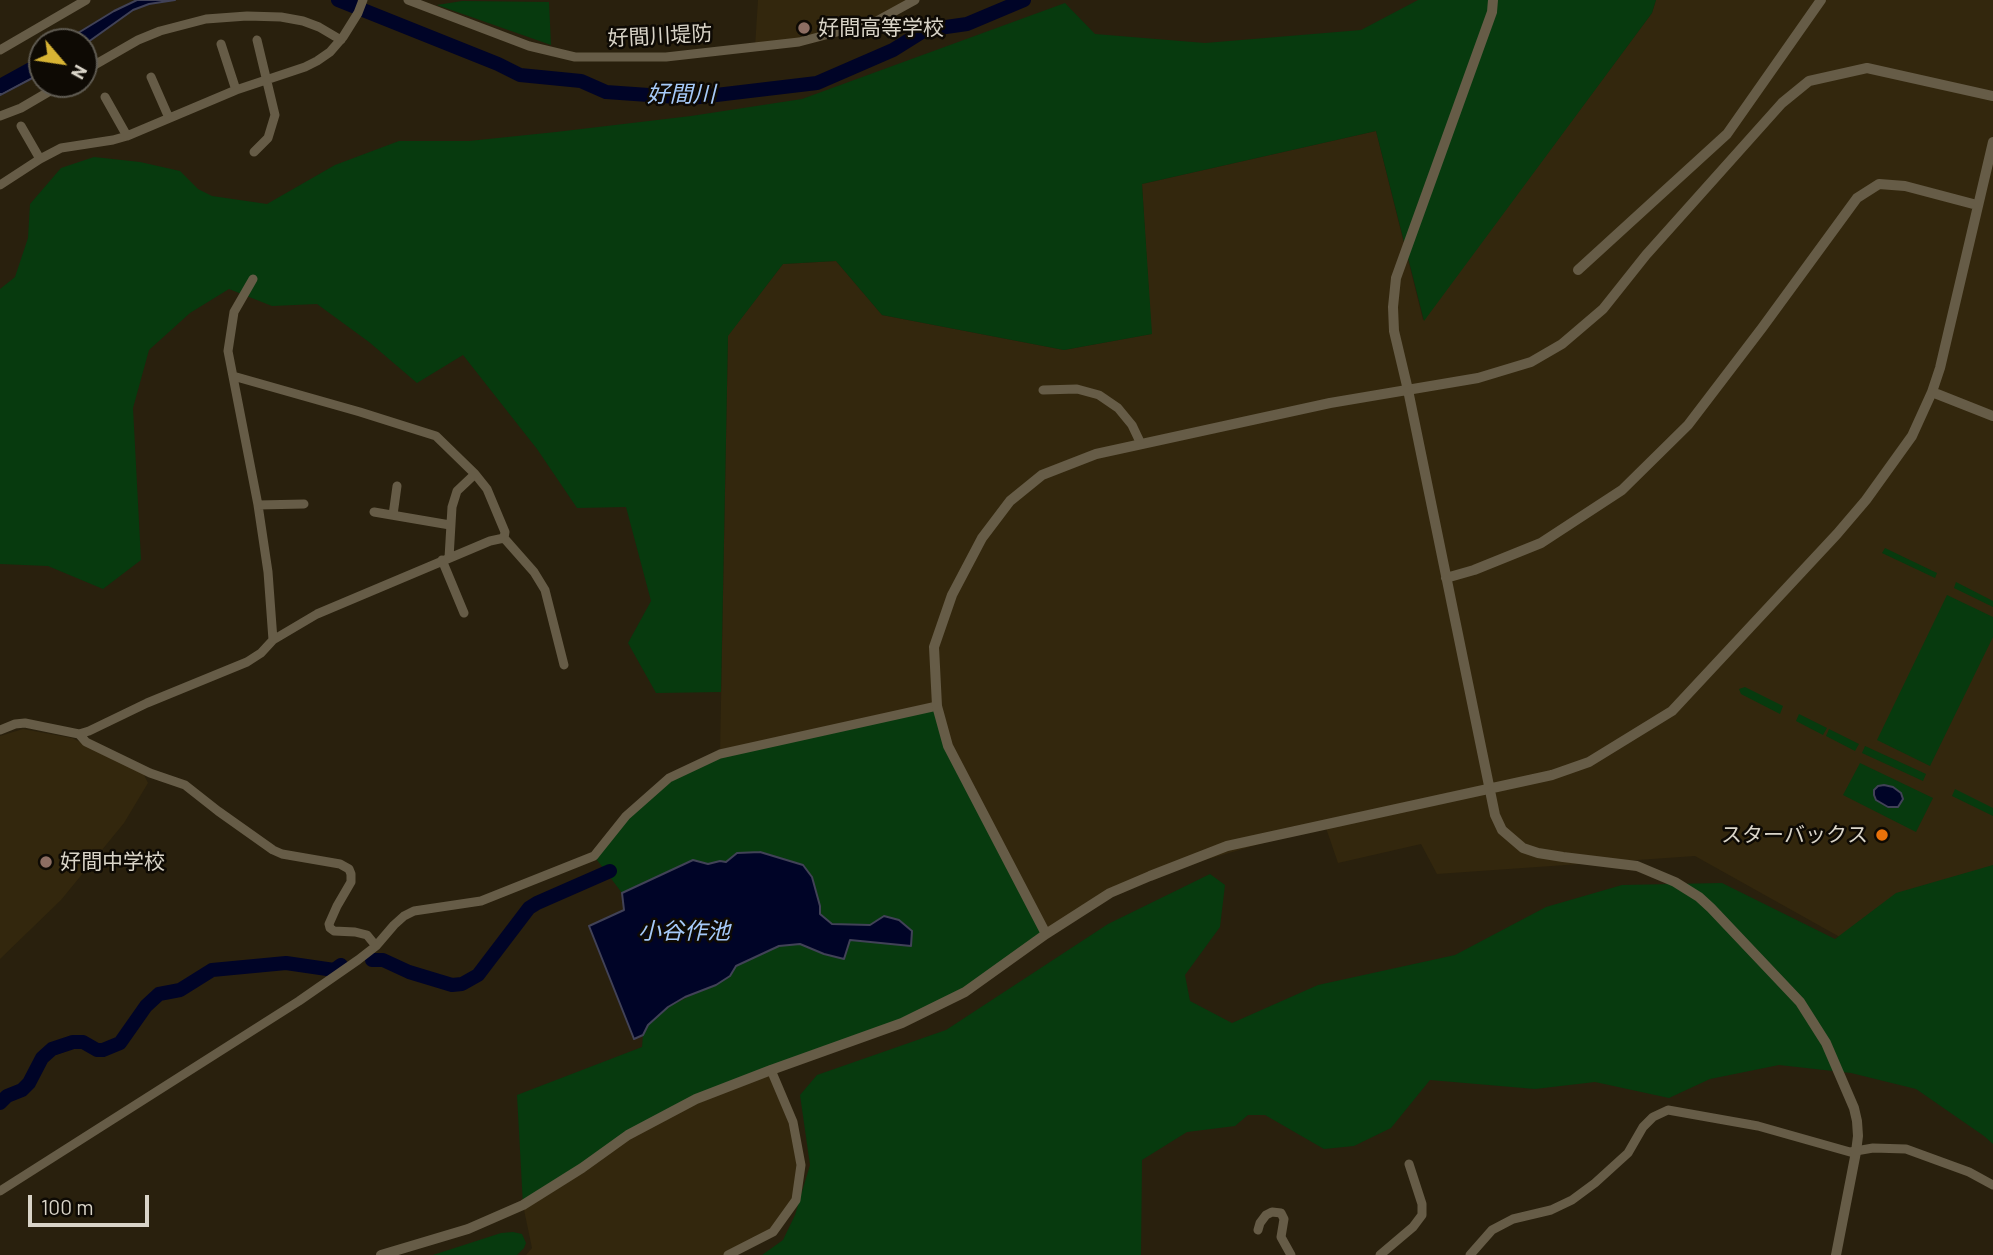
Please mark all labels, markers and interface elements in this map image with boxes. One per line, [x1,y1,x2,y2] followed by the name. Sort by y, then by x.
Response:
[818,15,944,41] place label: 好間高等学校
[796,20,812,36] marker: 好間高等学校
[607,21,713,51] street label: 好間川堤防
[28,28,98,98] north arrow
[67,61,93,84] text: N
[647,80,715,108] water label: 好間川
[1721,822,1868,848] place label: スターバックス
[1874,827,1890,843] marker: スターバックス
[60,849,165,875] place label: 好間中学校
[38,854,54,870] marker: 好間中学校
[638,917,730,945] water label: 小谷作池
[32,1182,152,1226] scale bar
[41,1194,94,1219] text: 100 m

